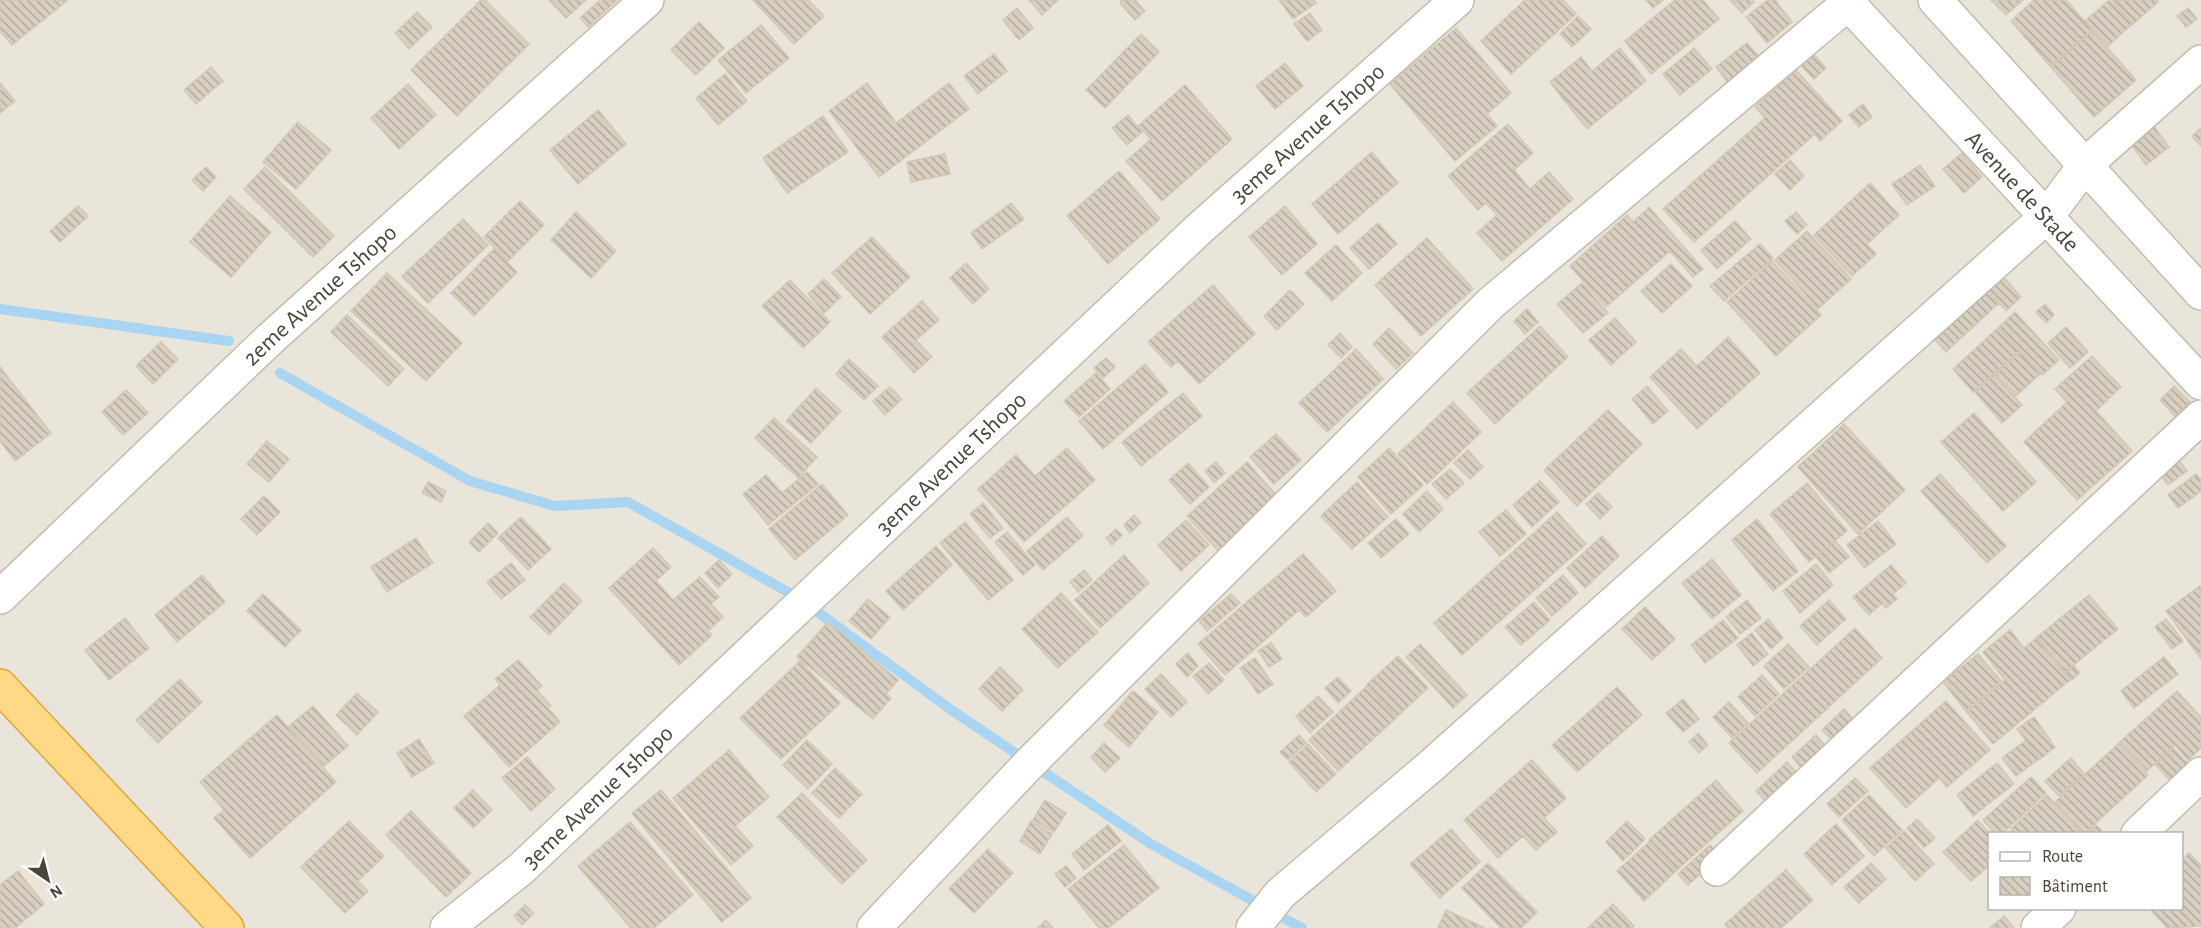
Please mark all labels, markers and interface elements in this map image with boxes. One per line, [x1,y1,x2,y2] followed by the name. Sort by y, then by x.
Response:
[1227,59,1390,208] street label: 3eme Avenue Tshopo
[1960,127,2084,257] street label: Avenue de Stade
[239,220,402,371] street label: 2eme Avenue Tshopo
[872,388,1031,540] street label: 3eme Avenue Tshopo
[519,721,678,874] street label: 3eme Avenue Tshopo
[1988,832,2183,910] legend
[2042,848,2083,866] text: Route
[18,850,78,910] north arrow
[2042,878,2108,896] text: Bâtiment
[47,882,65,901] text: N

